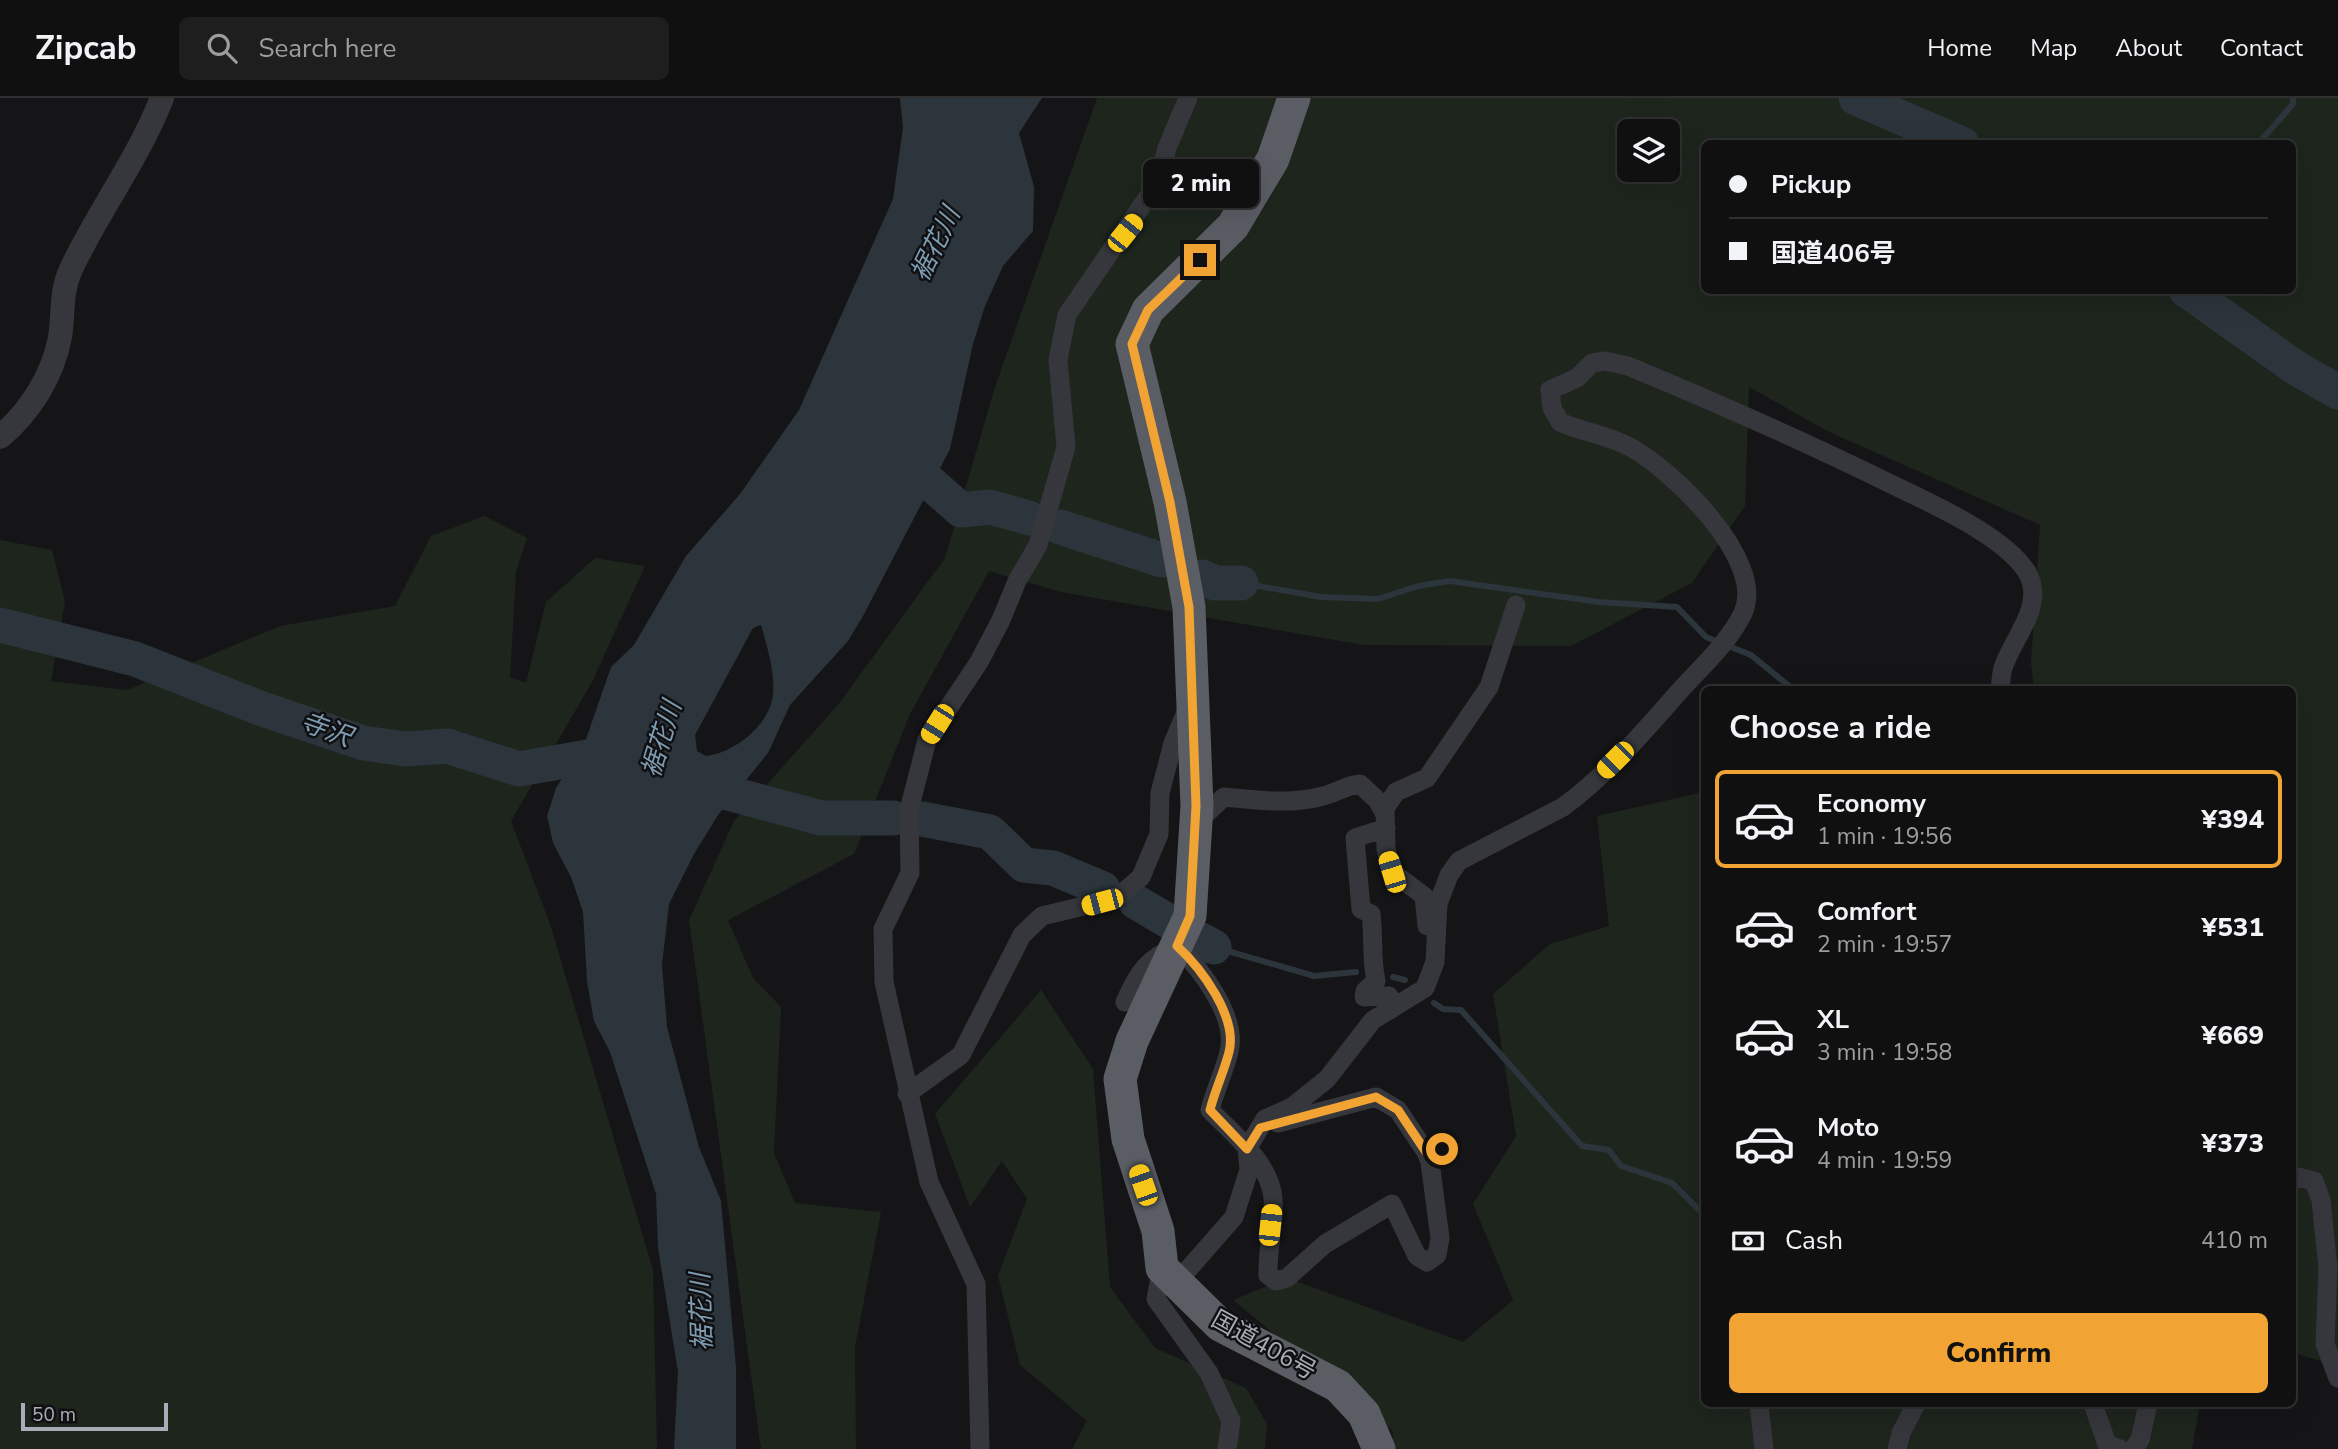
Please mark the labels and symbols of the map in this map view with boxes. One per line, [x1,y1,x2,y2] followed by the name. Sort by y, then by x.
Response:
[1142,158,1258,208] callout: 2 min
[903,199,970,287] water label: 裾花川
[1104,210,1147,256] car
[1184,244,1216,276] route end
[633,694,690,782] water label: 裾花川
[917,701,958,747] car
[295,704,359,756] water label: 寺沢
[1593,738,1638,782] car
[1376,849,1409,895] car
[1079,886,1126,918] car
[1426,1133,1458,1165] route start
[1127,1162,1160,1208] car
[1258,1203,1283,1247] car
[683,1269,720,1352] water label: 裾花川
[1206,1303,1322,1387] street label: 国道406号
[21,1400,168,1432] scale bar

